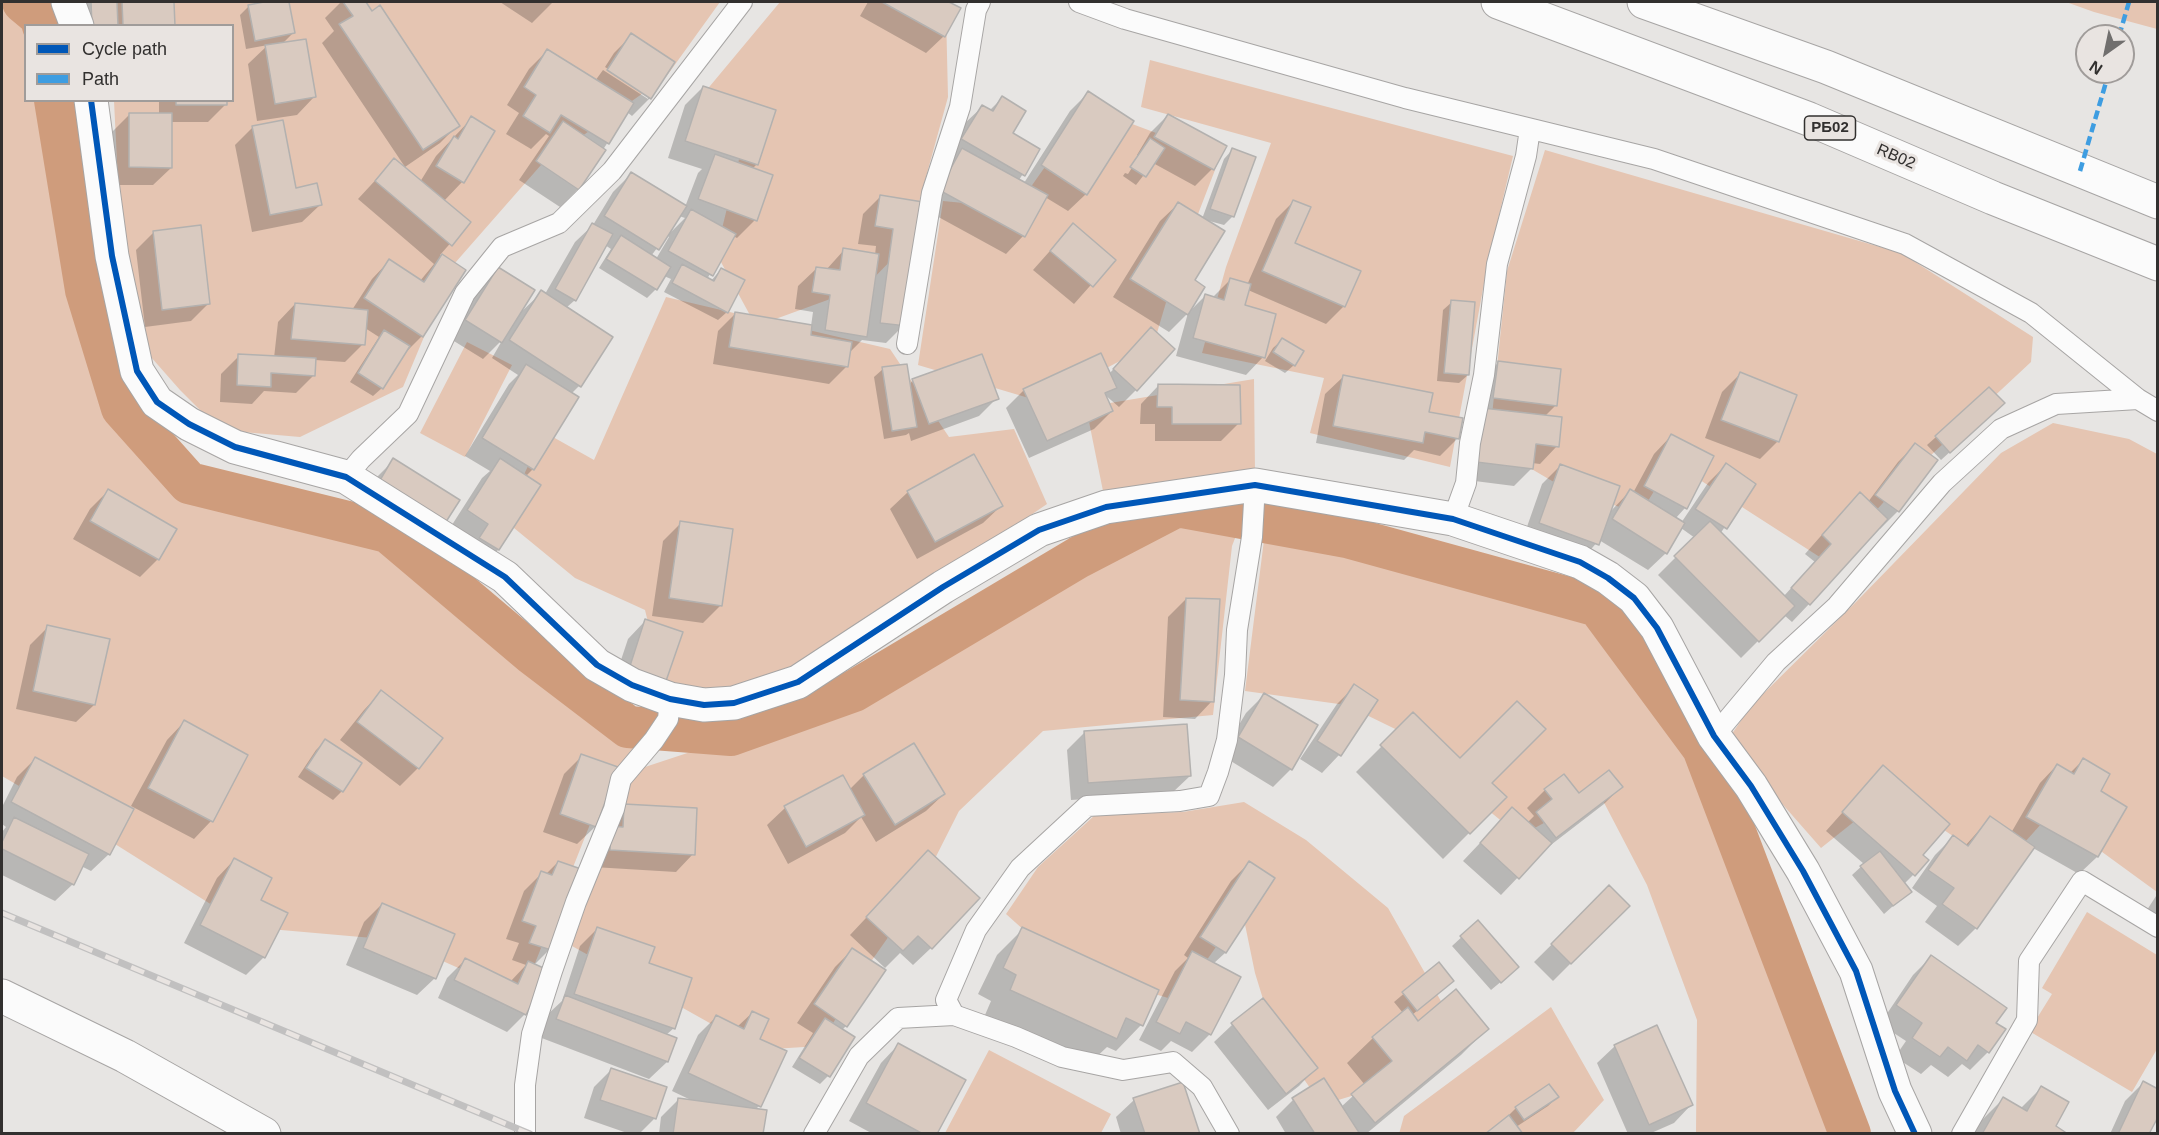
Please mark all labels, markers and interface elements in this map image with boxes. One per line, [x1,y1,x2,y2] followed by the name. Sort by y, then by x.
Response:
[24,24,234,102] legend
[2075,24,2135,84] north arrow
[82,39,167,59] text: Cycle path
[2087,58,2105,78] text: N
[82,69,119,89] text: Path
[1804,116,1856,140] road number: РБ02
[1874,140,1918,174] street label: RB02

